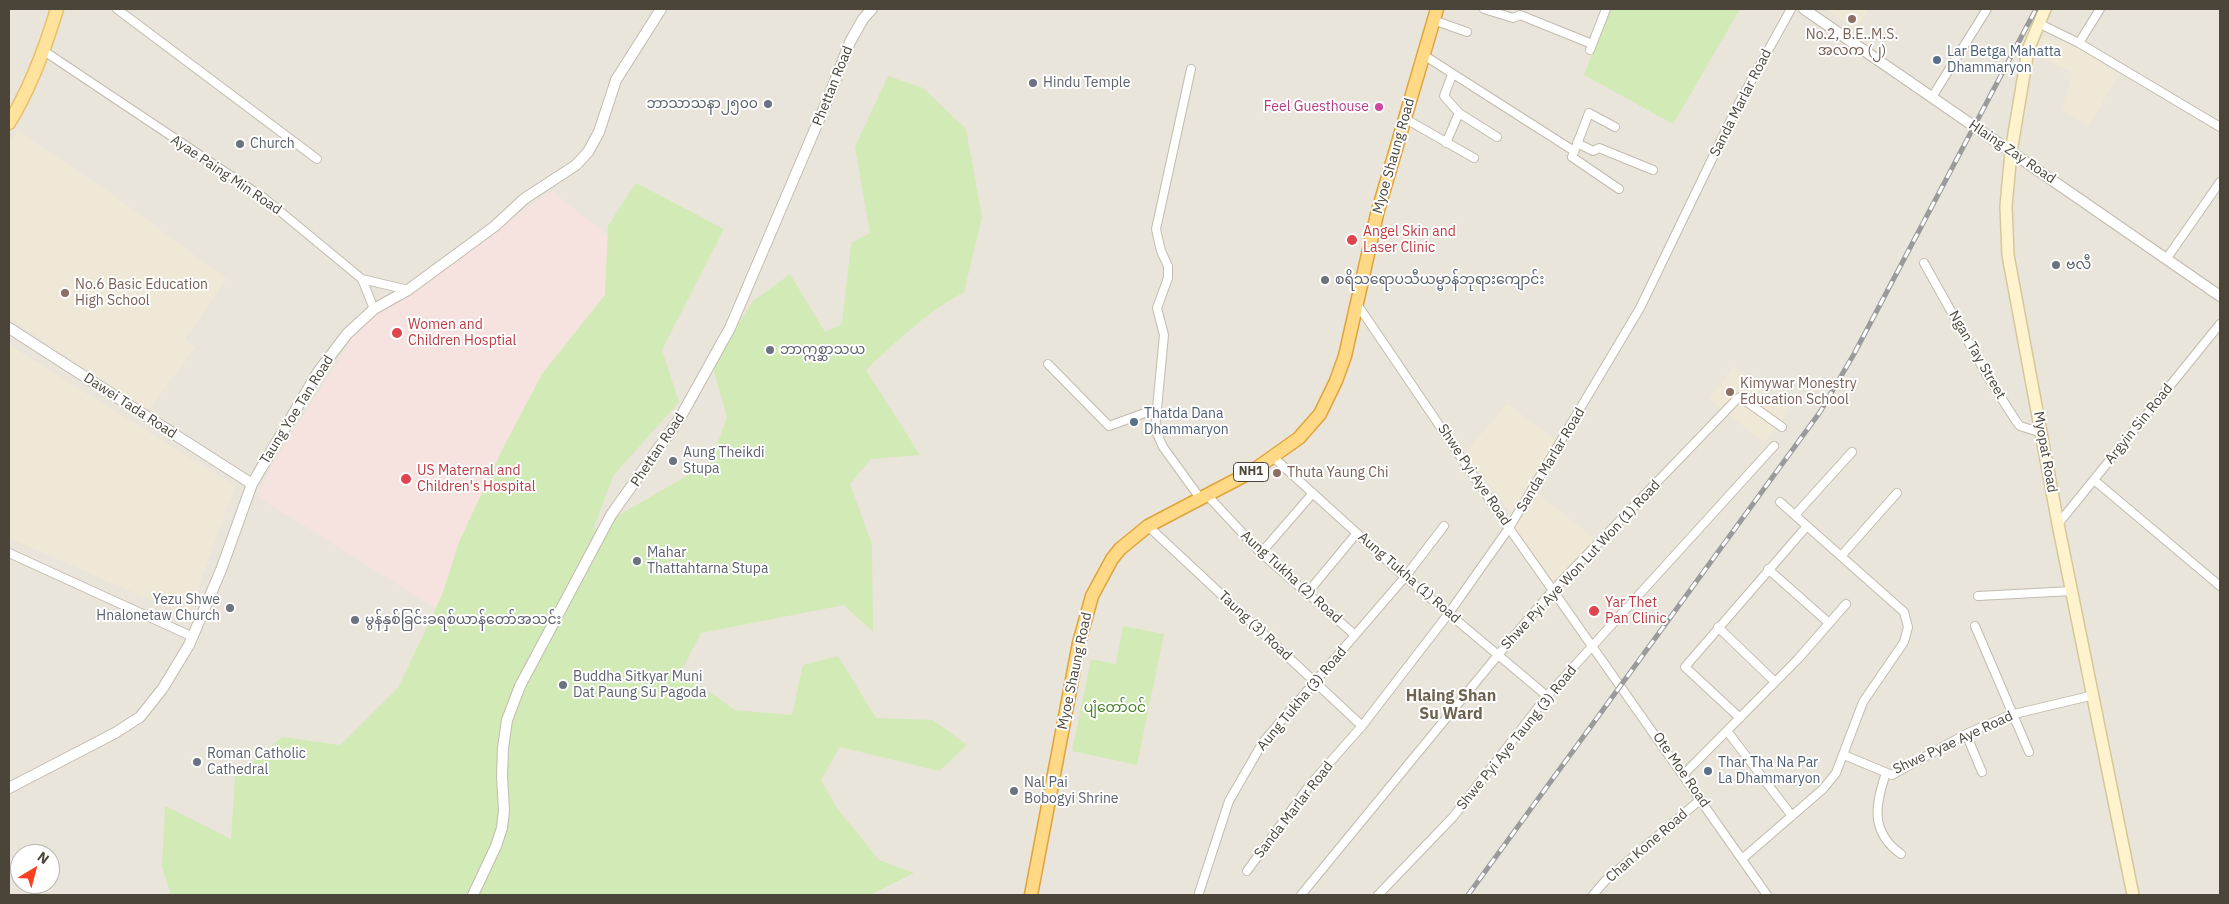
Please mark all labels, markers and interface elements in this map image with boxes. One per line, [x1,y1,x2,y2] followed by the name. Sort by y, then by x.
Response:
[1846,13,1858,25] marker: No.2, B.E..M.S. အလက (၂)
[1806,27,1898,59] place label: No.2, B.E..M.S. အလက (၂)
[809,44,857,128] street label: Phettan Road
[1947,44,2061,76] place label: Lar Betga Mahatta Dhammaryon
[1707,46,1775,160] street label: Sanda Marlar Road
[1931,54,1943,66] marker: Lar Betga Mahatta Dhammaryon
[1043,75,1130,91] place label: Hindu Temple
[1027,77,1039,89] marker: Hindu Temple
[646,96,758,112] place label: ဘာသာသနာ၂၅၀၀
[1369,96,1419,216] street label: Myoe Shaung Road
[762,98,774,110] marker: ဘာသာသနာ၂၅၀၀
[1264,99,1369,115] place label: Feel Guesthouse
[1373,101,1385,113] marker: Feel Guesthouse
[1965,117,2059,187] street label: Hlaing Zay Road
[167,132,285,218] street label: Ayae Paing Min Road
[250,136,295,152] place label: Church
[234,138,246,150] marker: Church
[1363,224,1456,256] place label: Angel Skin and Laser Clinic
[1345,233,1359,247] marker: Angel Skin and Laser Clinic
[2066,257,2091,273] place label: ဗလီ
[2050,259,2062,271] marker: ဗလီ
[1335,272,1544,288] place label: စရိသရောပသီယမ္မာန်ဘုရားကျောင်း
[1319,274,1331,286] marker: စရိသရောပသီယမ္မာန်ဘုရားကျောင်း
[75,277,208,310] place label: No.6 Basic Education High School
[59,287,71,299] marker: No.6 Basic Education High School
[1945,308,2009,402] street label: Ngan Tay Street
[408,317,516,350] place label: Women and Children Hosptial
[390,326,404,340] marker: Women and Children Hosptial
[780,342,865,358] place label: ဘာဣစ္ဆာသယ
[764,344,776,356] marker: ဘာဣစ္ဆာသယ
[257,352,337,468] street label: Taung Yoe Tan Road
[80,370,180,442] street label: Dawei Tada Road
[1740,376,1857,408] place label: Kimywar Monestry Education School
[2102,381,2176,467] street label: Argyin Sin Road
[1724,386,1736,398] marker: Kimywar Monestry Education School
[1513,405,1589,515] street label: Sanda Marlar Road
[1144,406,1229,438] place label: Thatda Dana Dhammaryon
[627,410,689,490] street label: Phettan Road
[2030,410,2060,494] street label: Myopat Road
[1128,416,1140,428] marker: Thatda Dana Dhammaryon
[1434,421,1514,529] street label: Shwe Pyi Aye Road
[683,445,765,478] place label: Aung Theikdi Stupa
[667,455,679,467] marker: Aung Theikdi Stupa
[1234,462,1268,482] road number: NH1
[417,463,535,496] place label: US Maternal and Children's Hospital
[1287,465,1388,481] place label: Thuta Yaung Chi
[1271,467,1283,479] marker: Thuta Yaung Chi
[399,472,413,486] marker: US Maternal and Children's Hospital
[1498,477,1664,653] street label: Shwe Pyi Aye Won Lut Won (1) Road
[1237,527,1345,627] street label: Aung Tukha (2) Road
[1354,529,1464,627] street label: Aung Tukha (1) Road
[647,545,768,578] place label: Mahar Thattahtarna Stupa
[631,555,643,567] marker: Mahar Thattahtarna Stupa
[1215,588,1295,664] street label: Taung (3) Road
[96,592,220,624] place label: Yezu Shwe Hnalonetaw Church
[1605,595,1667,628] place label: Yar Thet Pan Clinic
[224,602,236,614] marker: Yezu Shwe Hnalonetaw Church
[1587,604,1601,618] marker: Yar Thet Pan Clinic
[1054,611,1096,731] street label: Myoe Shaung Road
[365,612,561,628] place label: မွန်နှစ်ခြင်းခရစ်ယာန်တော်အသင်း
[349,614,361,626] marker: မွန်နှစ်ခြင်းခရစ်ယာန်တော်အသင်း
[1254,644,1350,754] street label: Aung Tukha (3) Road
[1454,662,1580,814] street label: Shwe Pyi Aye Taung (3) Road
[573,669,706,702] place label: Buddha Sitkyar Muni Dat Paung Su Pagoda
[557,679,569,691] marker: Buddha Sitkyar Muni Dat Paung Su Pagoda
[1406,686,1496,724] district label: Hlaing Shan Su Ward
[1084,700,1146,716] park label: ပျံတော်ဝင်
[1890,708,2016,778] street label: Shwe Pyae Aye Road
[1649,729,1713,811] street label: Ote Moe Road
[207,746,306,779] place label: Roman Catholic Cathedral
[1718,755,1821,788] place label: Thar Tha Na Par La Dhammaryon
[191,756,203,768] marker: Roman Catholic Cathedral
[1251,758,1337,862] street label: Sanda Marlar Road
[1702,765,1714,777] marker: Thar Tha Na Par La Dhammaryon
[1024,775,1119,808] place label: Nal Pai Bobogyi Shrine
[1008,785,1020,797] marker: Nal Pai Bobogyi Shrine
[1603,806,1691,886] street label: Chan Kone Road
[10,844,60,894] north arrow
[34,848,53,868] text: N

